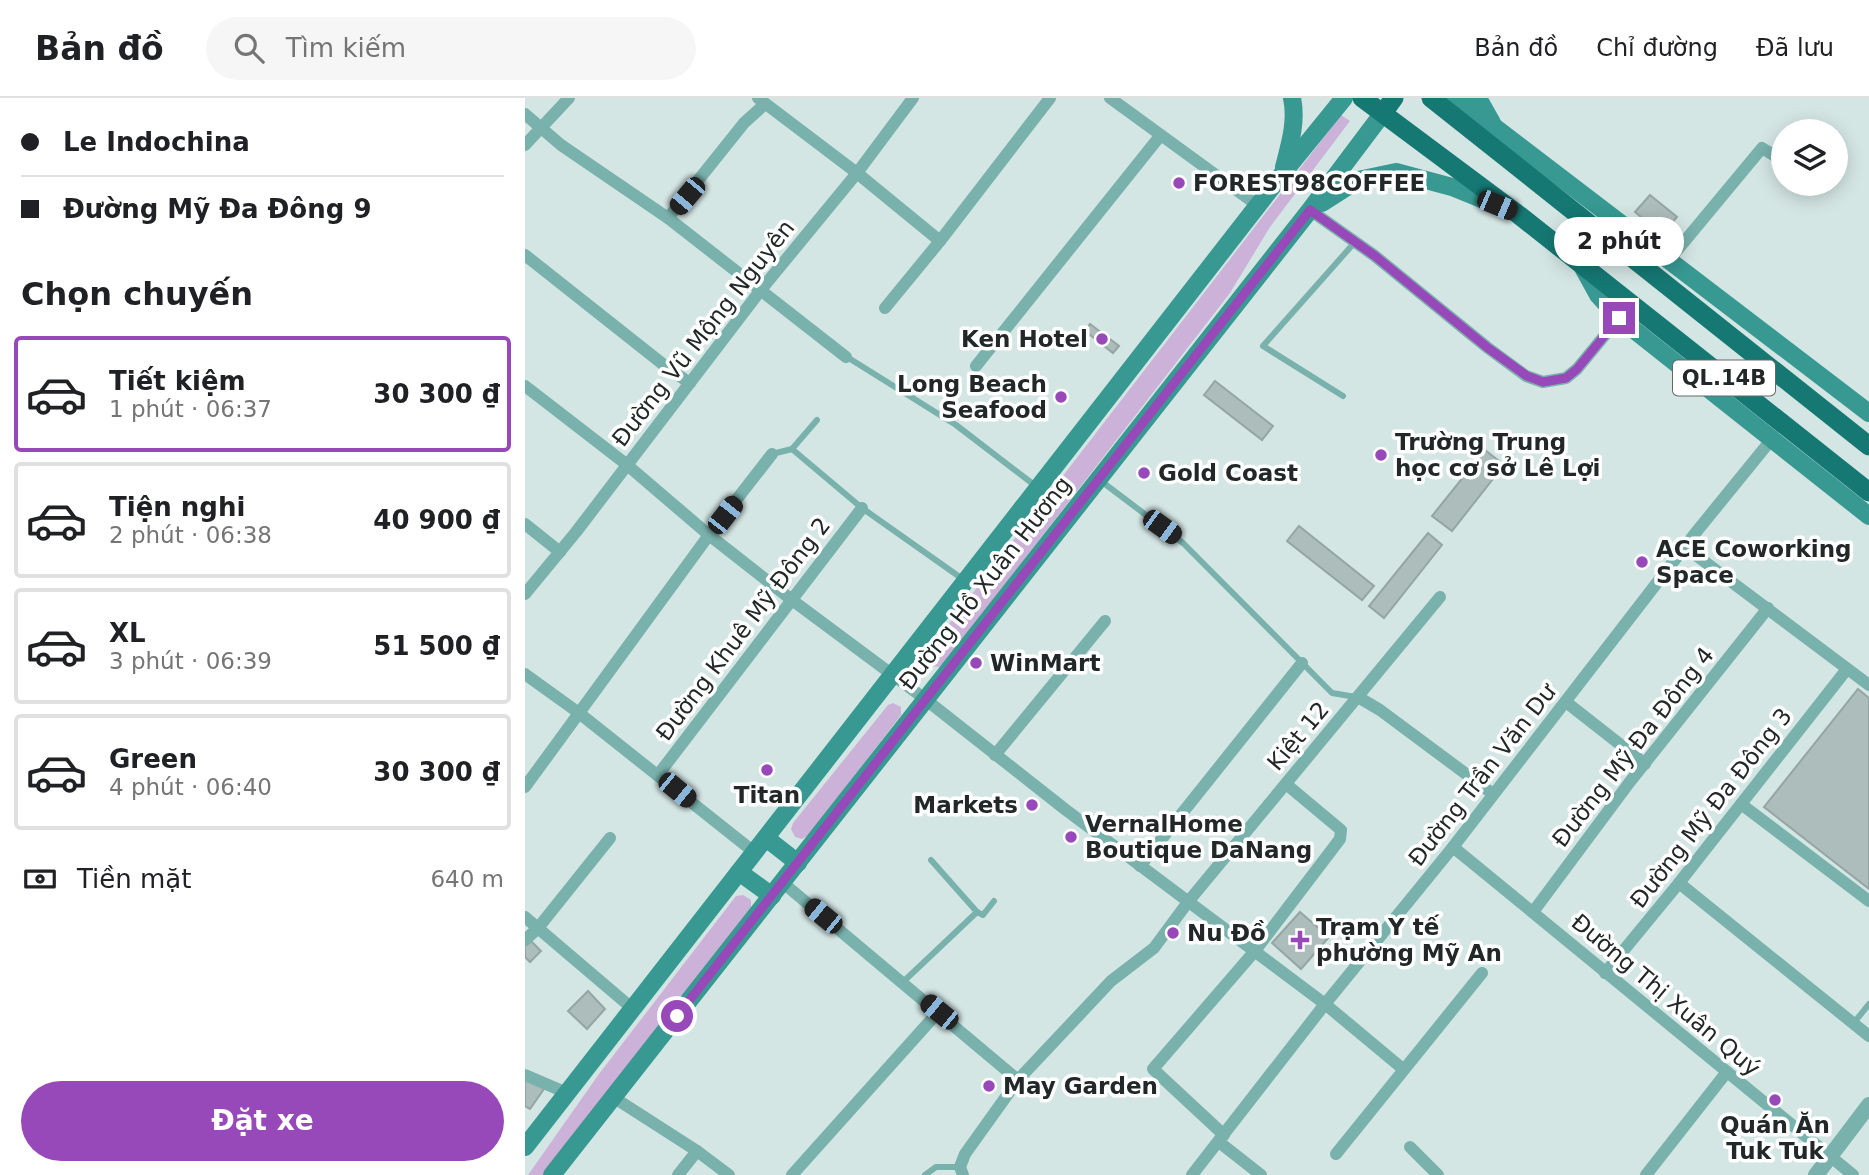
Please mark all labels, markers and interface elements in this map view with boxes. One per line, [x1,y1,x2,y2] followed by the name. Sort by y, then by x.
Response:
[206,17,696,80] search box
[35,29,164,68] text: Bản đồ
[230,29,268,67] icon: search
[286,33,406,63] text: Tìm kiếm
[1474,34,1558,62] text: Bản đồ
[1596,34,1718,62] text: Chỉ đường
[1756,34,1834,62] text: Đã lưu
[1771,119,1848,196] map controls
[1771,119,1848,196] button: layers
[63,127,250,157] text: Le Indochina
[1193,170,1425,196] place label: FOREST98COFFEE
[666,173,709,219] car
[1171,175,1187,191] marker: FOREST98COFFEE
[1474,187,1521,223] car
[63,194,372,224] text: Đường Mỹ Đa Đông 9
[607,215,799,451] street label: Đường Vũ Mộng Nguyên
[1554,216,1684,266] callout: 2 phút
[1577,228,1661,254] text: 2 phút
[21,275,253,313] text: Chọn chuyến
[1603,302,1635,334] route end
[961,326,1088,352] place label: Ken Hotel
[1094,331,1110,347] marker: Ken Hotel
[1673,360,1775,396] road number: QL.14B
[25,363,88,426] icon: car
[109,366,246,396] text: Tiết kiệm
[897,371,1047,423] place label: Long Beach Seafood
[373,379,500,409] text: 30 300 ₫
[1053,389,1069,405] marker: Long Beach Seafood
[109,396,272,422] text: 1 phút · 06:37
[1395,429,1600,481] place label: Trường Trung học cơ sở Lê Lợi
[1373,447,1389,463] marker: Trường Trung học cơ sở Lê Lợi
[1158,460,1298,486] place label: Gold Coast
[1136,465,1152,481] marker: Gold Coast
[894,471,1076,695] street label: Đường Hồ Xuân Hương
[25,489,88,552] icon: car
[109,492,245,522] text: Tiện nghi
[704,492,747,538] car
[373,505,500,535] text: 40 900 ₫
[1139,506,1186,548] car
[651,512,835,746] street label: Đường Khuê Mỹ Đông 2
[109,522,272,548] text: 2 phút · 06:38
[1656,536,1852,588] place label: ACE Coworking Space
[1634,554,1650,570] marker: ACE Coworking Space
[25,615,88,678] icon: car
[109,618,146,648] text: XL
[373,631,500,661] text: 51 500 ₫
[1547,642,1719,852] street label: Đường Mỹ Đa Đông 4
[109,648,272,674] text: 3 phút · 06:39
[990,650,1100,676] place label: WinMart
[968,655,984,671] marker: WinMart
[1403,678,1562,871] street label: Đường Trần Văn Dư
[1262,697,1334,775] street label: Kiệt 12
[1625,703,1797,913] street label: Đường Mỹ Đa Đông 3
[25,741,88,804] icon: car
[109,744,197,774] text: Green
[373,757,500,787] text: 30 300 ₫
[759,762,775,778] marker: Titan
[655,769,700,811] car
[109,774,272,800] text: 4 phút · 06:40
[734,782,800,808] place label: Titan
[913,792,1018,818] place label: Markets
[1024,797,1040,813] marker: Markets
[1085,811,1312,863] place label: VernalHome Boutique DaNang
[1063,829,1079,845] marker: VernalHome Boutique DaNang
[21,860,59,898] icon: cash
[77,864,192,894] text: Tiền mặt
[430,866,504,892] text: 640 m
[801,895,846,937] car
[1567,909,1765,1081] street label: Đường Thị Xuân Quý
[1316,914,1502,966] place label: Trạm Y tế phường Mỹ An
[1187,920,1266,946] place label: Nu Đồ
[1165,925,1181,941] marker: Nu Đồ
[1290,930,1310,950] marker: Trạm Y tế phường Mỹ An
[917,991,962,1033] car
[661,1000,693,1032] route start
[1003,1073,1158,1099] place label: May Garden
[981,1078,997,1094] marker: May Garden
[21,1081,504,1161] button: Đặt xe
[1767,1092,1783,1108] marker: Quán Ăn Tuk Tuk
[1720,1111,1830,1164] place label: Quán Ăn Tuk Tuk

